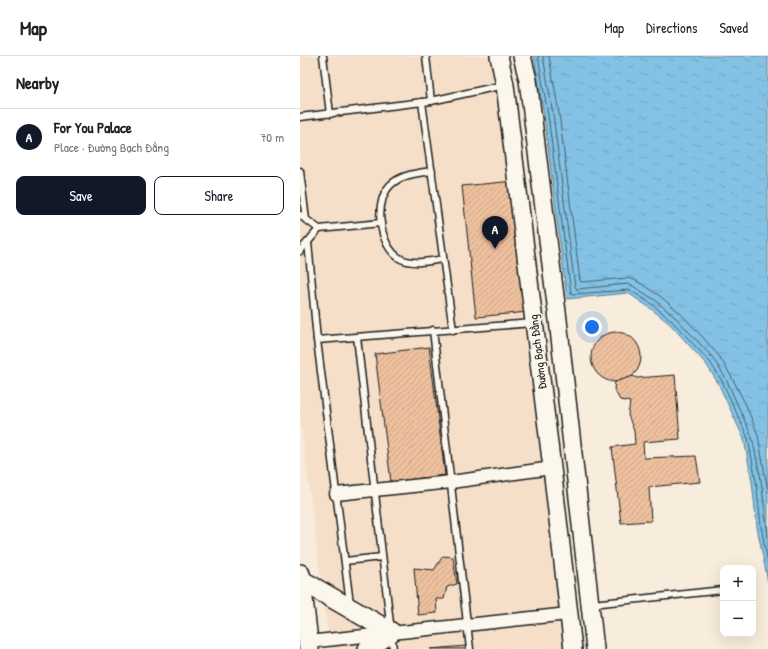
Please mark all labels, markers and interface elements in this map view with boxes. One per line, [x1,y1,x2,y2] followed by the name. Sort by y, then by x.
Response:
[20,15,47,41] text: Map
[604,18,624,37] text: Map
[646,18,697,37] text: Directions
[719,18,748,37] text: Saved
[16,71,59,94] text: Nearby
[54,117,132,138] text: For You Palace
[26,128,32,146] text: A
[260,128,284,146] text: 70 m
[54,138,169,156] text: Place · Đường Bạch Đằng
[16,176,146,215] button: Save
[154,176,284,215] button: Share
[482,216,508,249] pin: A
[524,314,551,390] street label: Đường Bạch Đằng
[582,317,602,337] your location
[720,565,756,637] map controls
[720,565,756,601] button: +
[720,601,756,637] button: −

